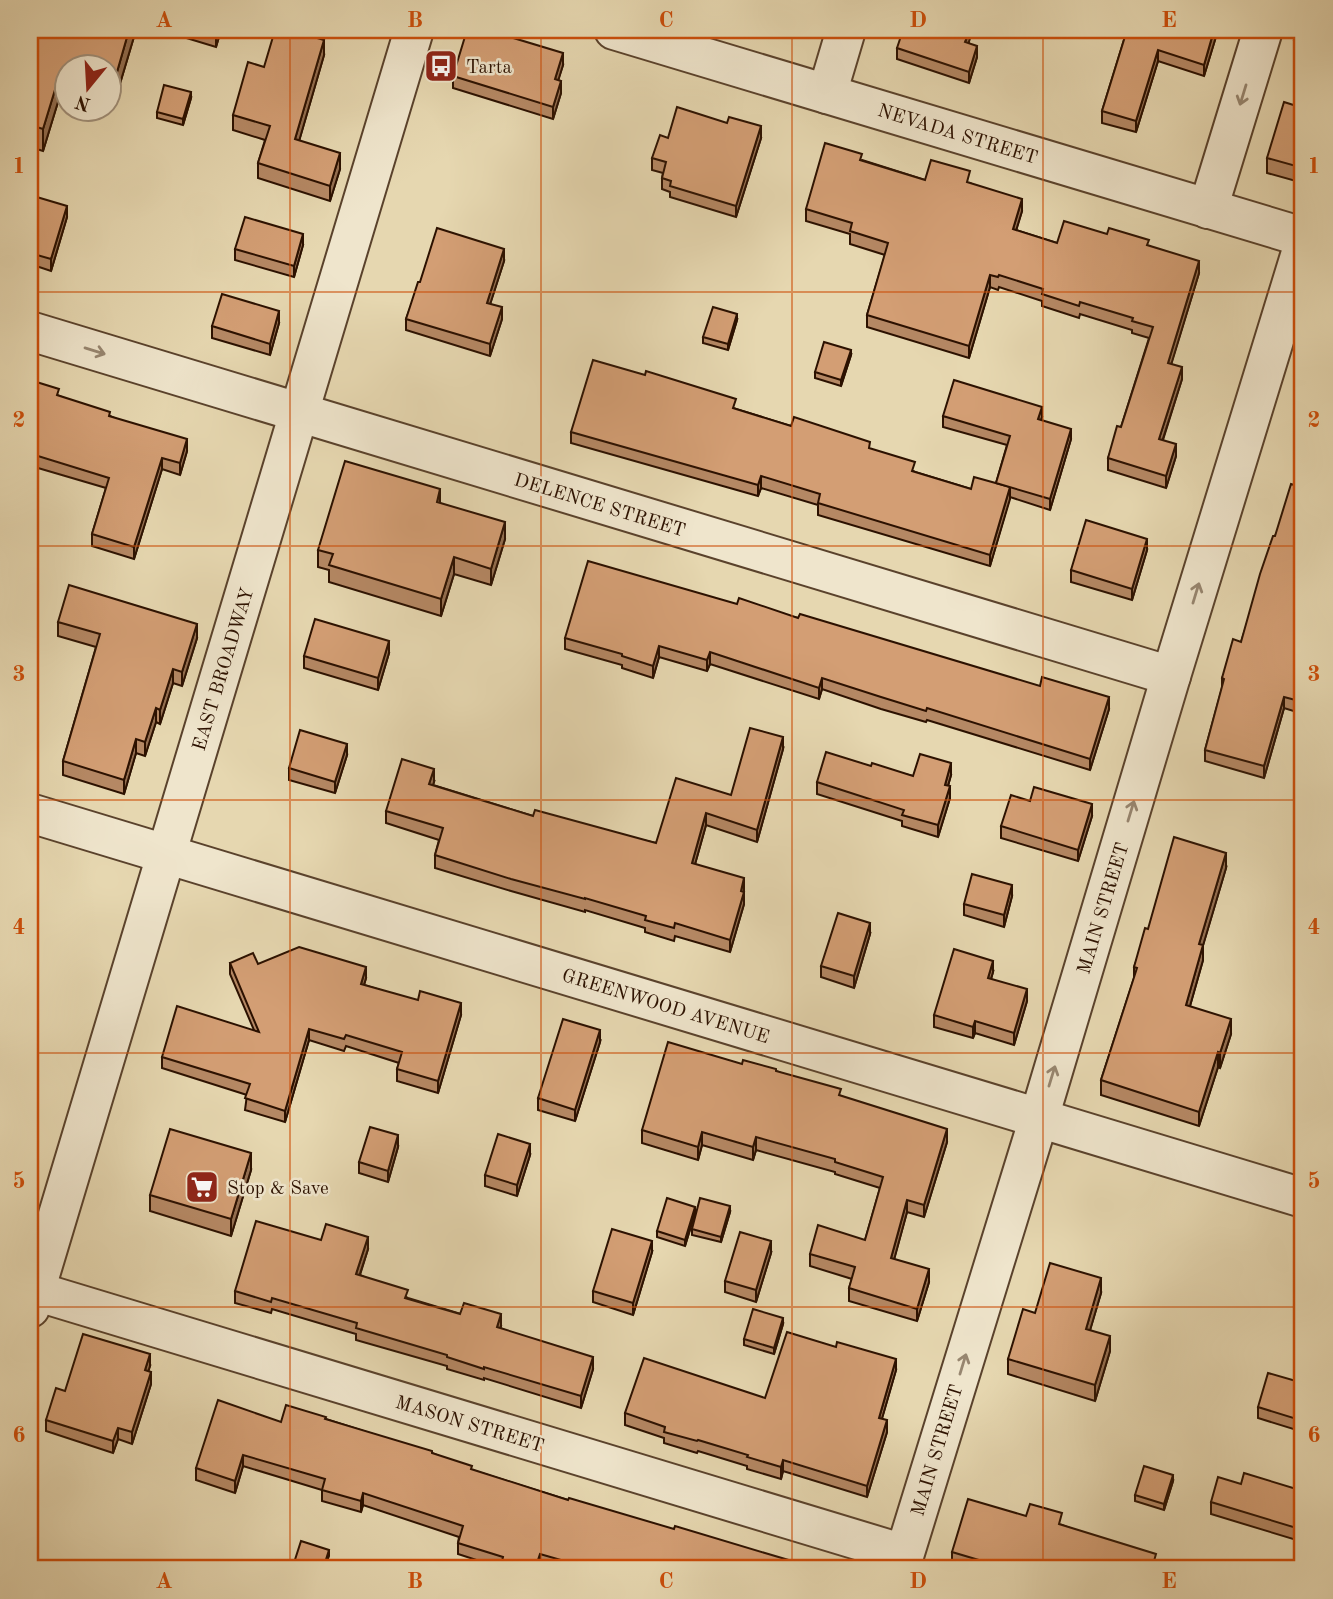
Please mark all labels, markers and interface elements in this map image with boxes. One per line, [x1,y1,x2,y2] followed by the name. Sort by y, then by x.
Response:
[155,9,173,32] text: A
[407,9,423,32] text: B
[658,9,674,32] text: C
[909,9,927,32] text: D
[1161,9,1177,32] text: E
[422,47,460,85] bus stop icon: Tarta
[52,52,122,122] north arrow
[466,59,512,78] place label: Tarta
[1235,84,1248,106] one-way arrow
[73,90,93,113] text: N
[875,102,1040,169] street label: NEVADA STREET
[12,155,26,178] text: 1
[1307,155,1321,178] text: 1
[84,345,106,358] one-way arrow
[12,409,26,432] text: 2
[1307,409,1321,432] text: 2
[511,471,687,542] street label: DELENCE STREET
[1191,582,1204,604] one-way arrow
[191,586,258,753] street label: EAST BROADWAY
[12,663,26,686] text: 3
[1307,663,1321,686] text: 3
[1125,800,1138,822] one-way arrow
[1075,841,1133,977] street label: MAIN STREET
[12,916,26,939] text: 4
[1307,916,1321,939] text: 4
[559,967,771,1048] street label: GREENWOOD AVENUE
[1046,1065,1059,1087] one-way arrow
[183,1168,221,1206] supermarket icon: Stop & Save
[12,1170,26,1193] text: 5
[1307,1170,1321,1193] text: 5
[227,1180,329,1199] place label: Stop & Save
[958,1353,970,1375] one-way arrow
[909,1383,967,1519] street label: MAIN STREET
[393,1394,546,1457] street label: MASON STREET
[12,1424,26,1447] text: 6
[1307,1424,1321,1447] text: 6
[155,1570,173,1593] text: A
[407,1570,423,1593] text: B
[658,1570,674,1593] text: C
[909,1570,927,1593] text: D
[1161,1570,1177,1593] text: E

